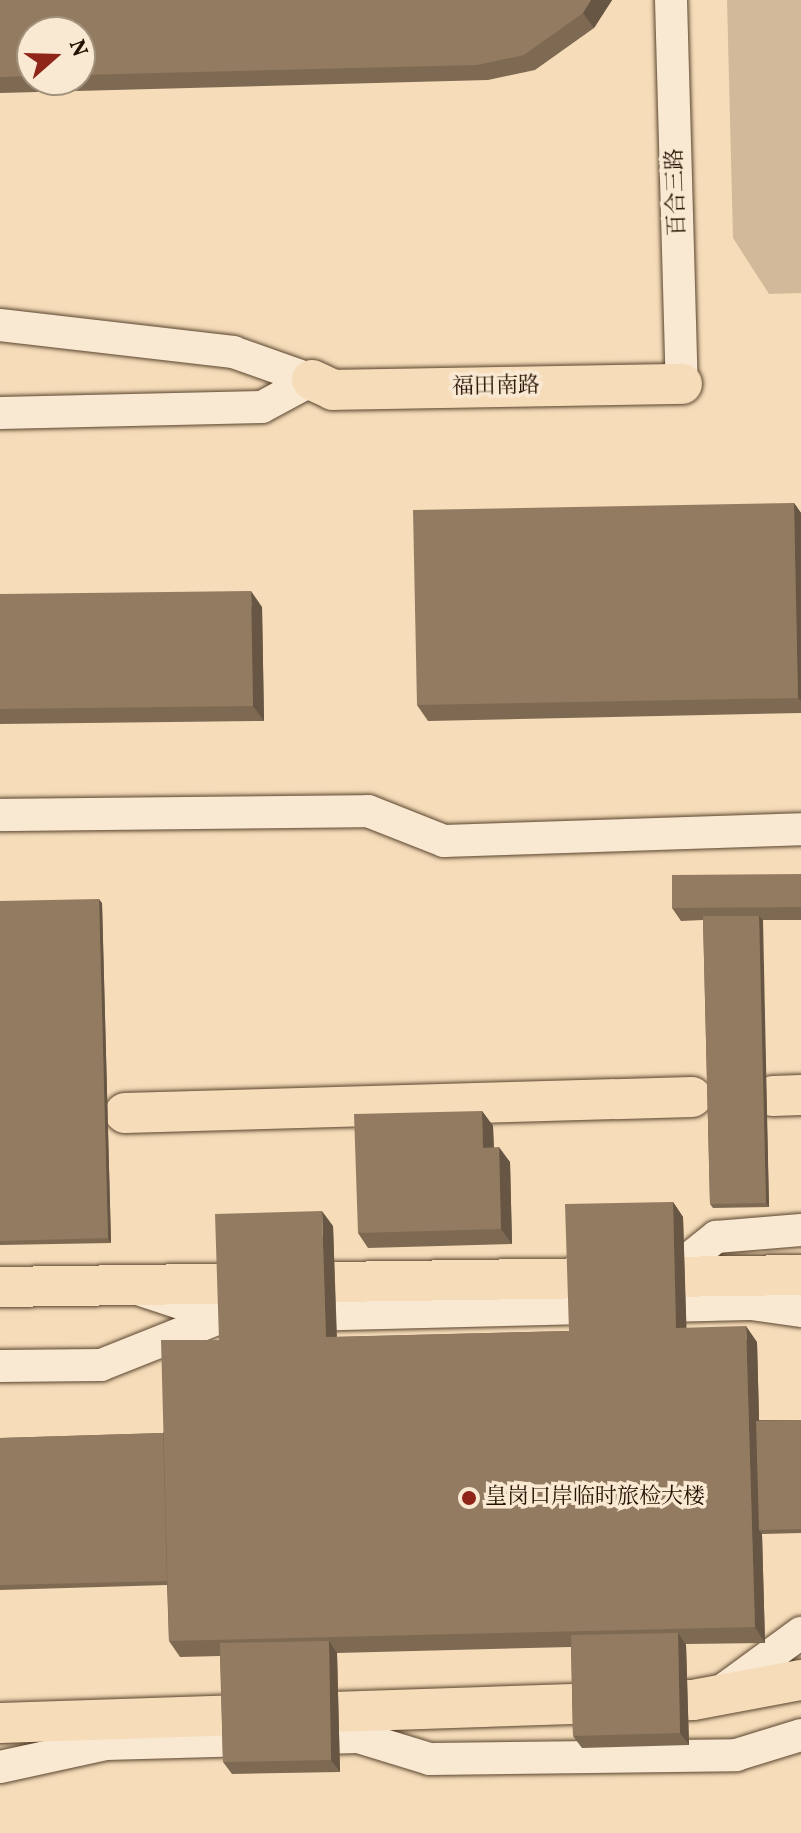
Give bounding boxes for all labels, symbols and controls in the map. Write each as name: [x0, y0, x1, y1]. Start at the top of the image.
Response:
north arrow: [16, 16, 96, 96]
text: N: [60, 35, 94, 61]
street label: 百合三路: [662, 148, 692, 236]
street label: 福田南路: [452, 373, 540, 401]
place label: 皇岗口岸临时旅检大楼: [485, 1485, 705, 1511]
marker: 皇岗口岸临时旅检大楼: [460, 1489, 478, 1507]

